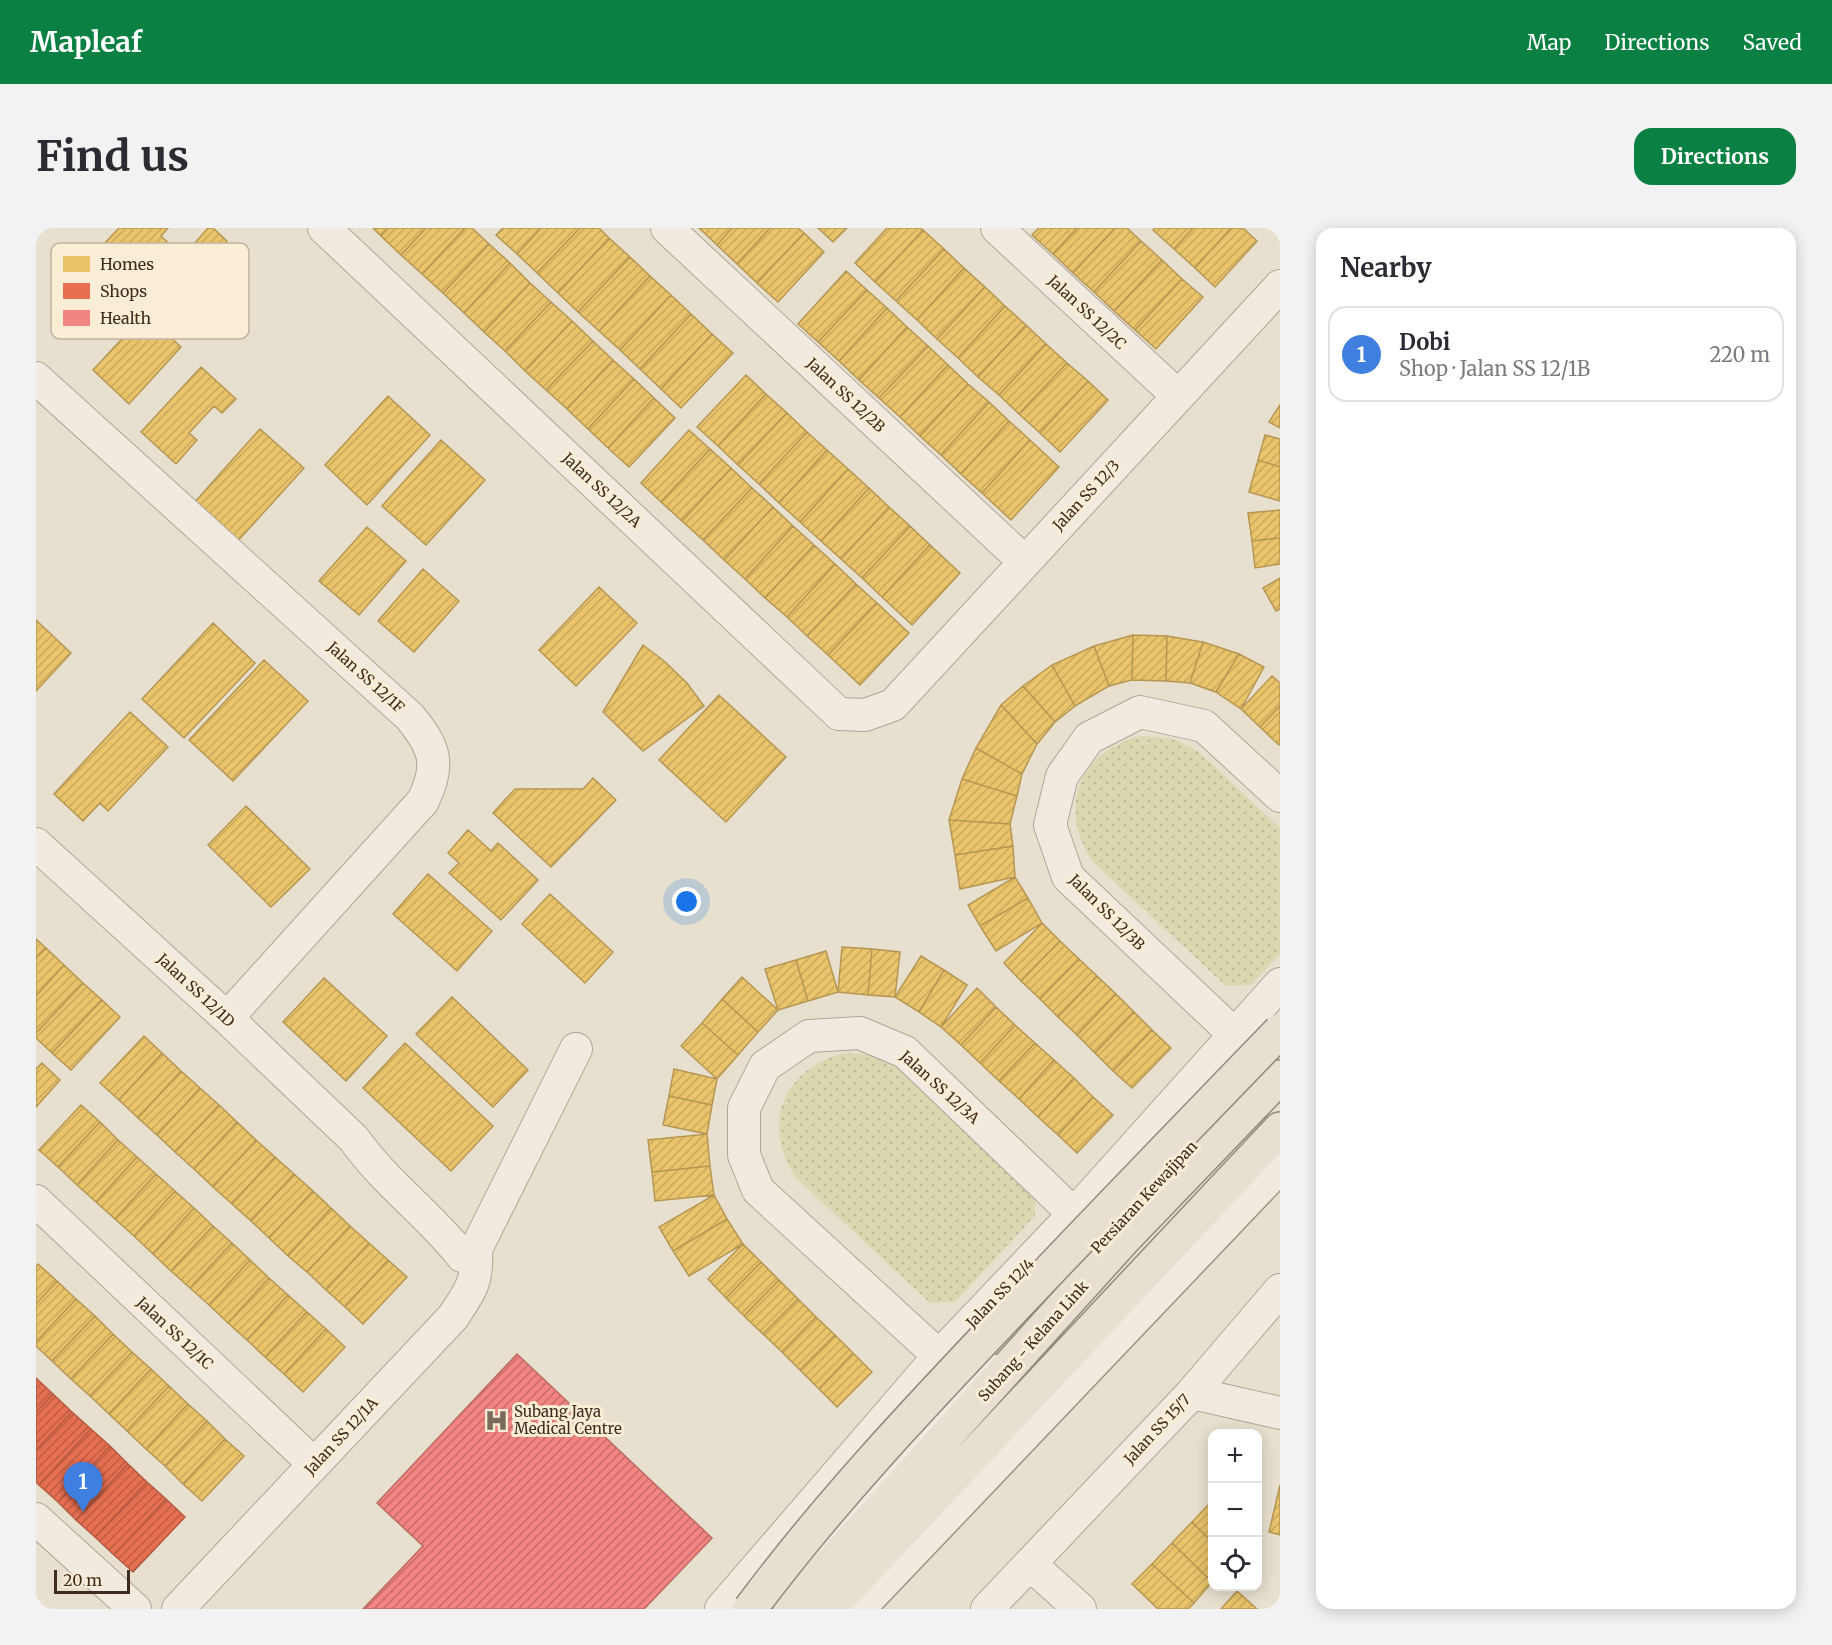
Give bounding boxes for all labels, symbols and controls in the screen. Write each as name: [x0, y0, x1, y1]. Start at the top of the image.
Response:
text: Mapleaf: [30, 24, 142, 60]
text: Map: [1527, 29, 1571, 56]
text: Directions: [1604, 29, 1709, 56]
text: Saved: [1742, 29, 1802, 56]
button: Directions: [1634, 128, 1796, 185]
text: Find us: [36, 130, 189, 182]
legend: [51, 243, 249, 339]
text: Nearby: [1340, 251, 1432, 284]
text: Homes: [100, 254, 154, 274]
street label: Jalan SS 12/2C: [1043, 270, 1130, 353]
text: Shops: [100, 281, 147, 301]
text: Health: [100, 308, 151, 328]
text: Dobi: [1399, 328, 1450, 356]
text: 1: [1357, 342, 1366, 367]
text: 220 m: [1710, 342, 1770, 367]
street label: Jalan SS 12/2B: [802, 353, 889, 436]
text: Shop · Jalan SS 12/1B: [1399, 356, 1590, 381]
street label: Jalan SS 12/2A: [558, 448, 646, 532]
street label: Jalan SS 12/3: [1048, 456, 1124, 535]
street label: Jalan SS 12/1F: [323, 637, 408, 717]
street label: Jalan SS 12/3B: [1064, 869, 1149, 954]
your location: [672, 887, 701, 916]
street label: Jalan SS 12/1D: [153, 949, 239, 1031]
street label: Jalan SS 12/3A: [896, 1046, 984, 1128]
street label: Persiaran Kewajipan: [1087, 1137, 1201, 1257]
street label: Jalan SS 12/4: [961, 1254, 1038, 1333]
street label: Subang - Kelana Link: [974, 1276, 1092, 1405]
street label: Jalan SS 12/1C: [132, 1292, 217, 1373]
street label: Jalan SS 15/7: [1119, 1390, 1195, 1469]
street label: Jalan SS 12/1A: [300, 1393, 382, 1479]
place label: Subang Jaya Medical Centre: [514, 1402, 622, 1438]
hospital icon: Subang Jaya Medical Centre: [483, 1407, 509, 1433]
map controls: [1208, 1429, 1262, 1591]
button: +: [1208, 1429, 1262, 1483]
pin: 1: [64, 1462, 102, 1512]
button: −: [1208, 1483, 1262, 1537]
button: locate: [1208, 1537, 1262, 1591]
scale bar: [54, 1567, 130, 1594]
text: 20 m: [63, 1570, 102, 1590]

